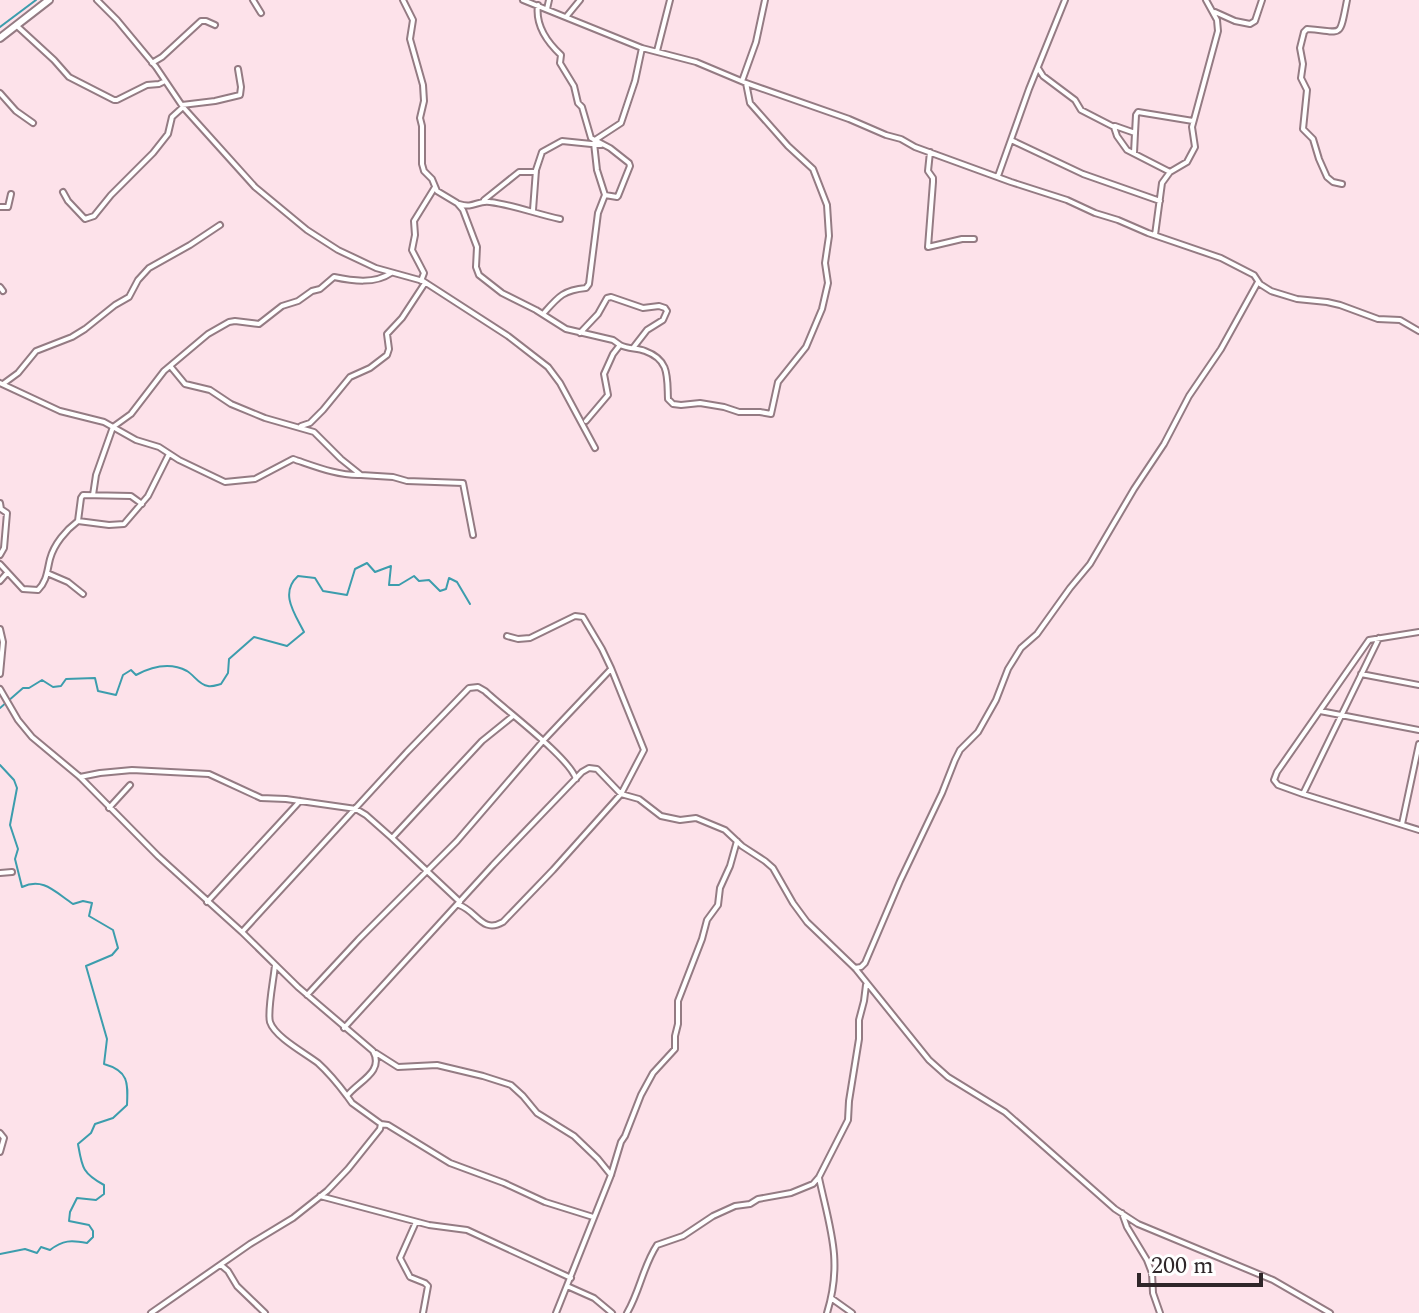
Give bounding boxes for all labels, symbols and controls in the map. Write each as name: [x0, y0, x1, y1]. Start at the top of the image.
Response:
scale bar: [1139, 1237, 1261, 1287]
text: 200 m: [1151, 1248, 1214, 1284]

